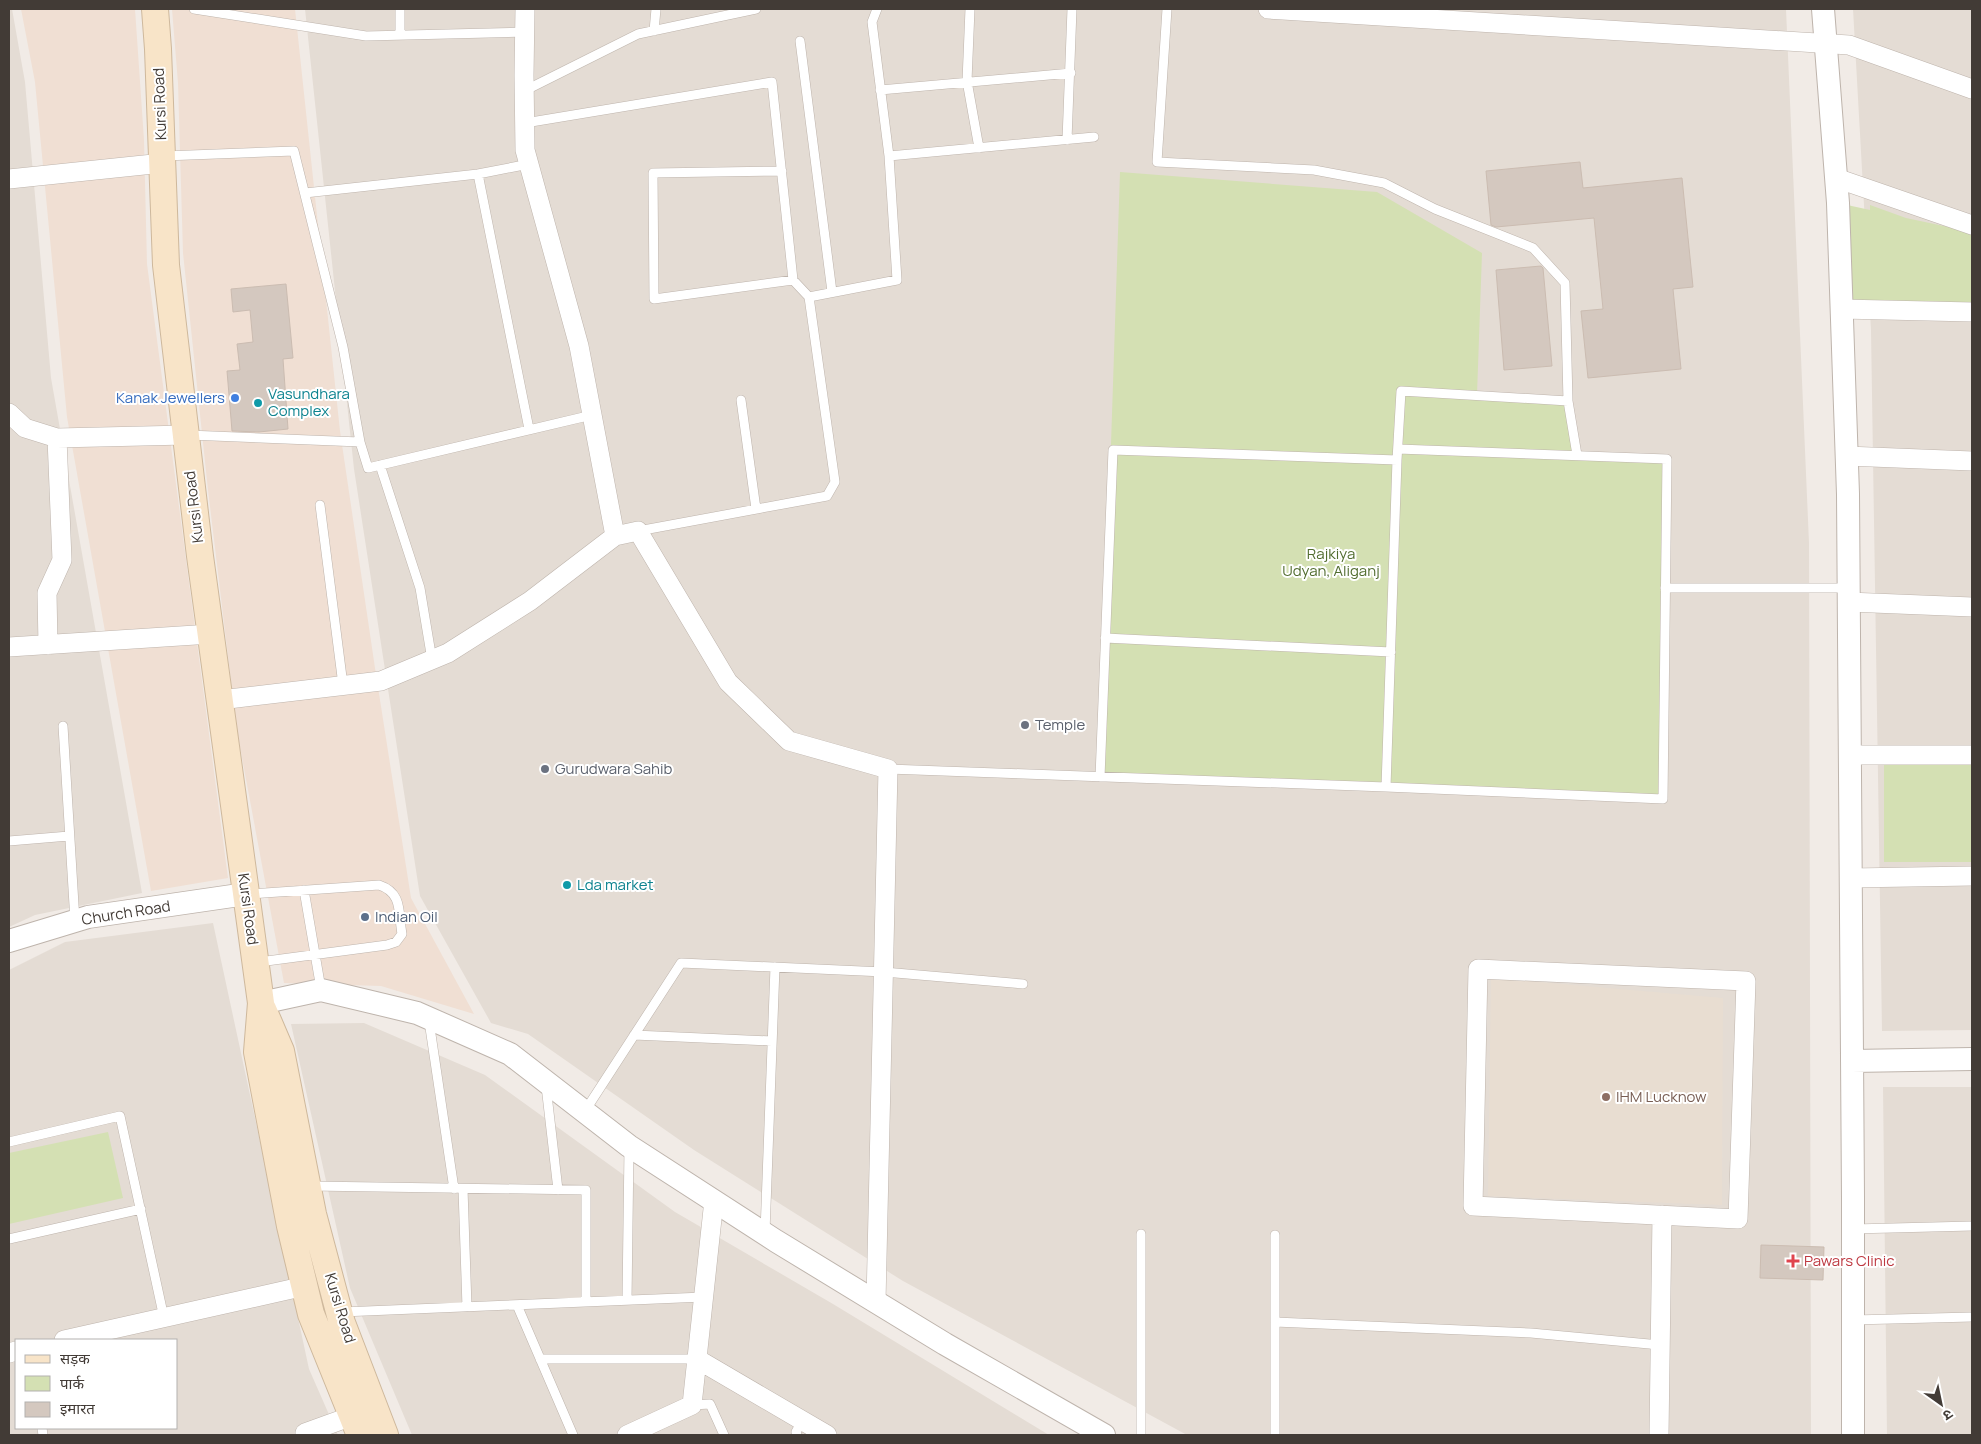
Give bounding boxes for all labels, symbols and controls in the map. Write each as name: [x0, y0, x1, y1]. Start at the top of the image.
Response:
street label: Kursi Road: [148, 68, 171, 141]
place label: Vasundhara Complex: [268, 383, 350, 421]
place label: Kanak Jewellers: [116, 387, 225, 408]
marker: Kanak Jewellers: [229, 392, 241, 404]
marker: Vasundhara Complex: [252, 397, 264, 409]
street label: Kursi Road: [179, 470, 208, 544]
park label: Rajkiya Udyan, Aliganj: [1282, 543, 1380, 581]
place label: Temple: [1035, 714, 1085, 735]
marker: Temple: [1019, 719, 1031, 731]
place label: Gurudwara Sahib: [555, 758, 673, 779]
marker: Gurudwara Sahib: [539, 763, 551, 775]
street label: Kursi Road: [233, 872, 264, 946]
place label: Lda market: [577, 874, 653, 895]
marker: Lda market: [561, 879, 573, 891]
street label: Church Road: [80, 895, 172, 930]
place label: Indian Oil: [375, 906, 438, 927]
marker: Indian Oil: [359, 911, 371, 923]
place label: IHM Lucknow: [1616, 1086, 1707, 1107]
marker: IHM Lucknow: [1600, 1091, 1612, 1103]
place label: Pawars Clinic: [1804, 1250, 1895, 1271]
marker: Pawars Clinic: [1786, 1254, 1800, 1268]
street label: Kursi Road: [320, 1270, 361, 1346]
legend: [15, 1339, 178, 1429]
text: सड़क: [60, 1348, 90, 1369]
text: पार्क: [60, 1373, 84, 1394]
north arrow: [1916, 1379, 1966, 1429]
text: इमारत: [60, 1398, 95, 1419]
text: उ: [1939, 1405, 1957, 1426]

